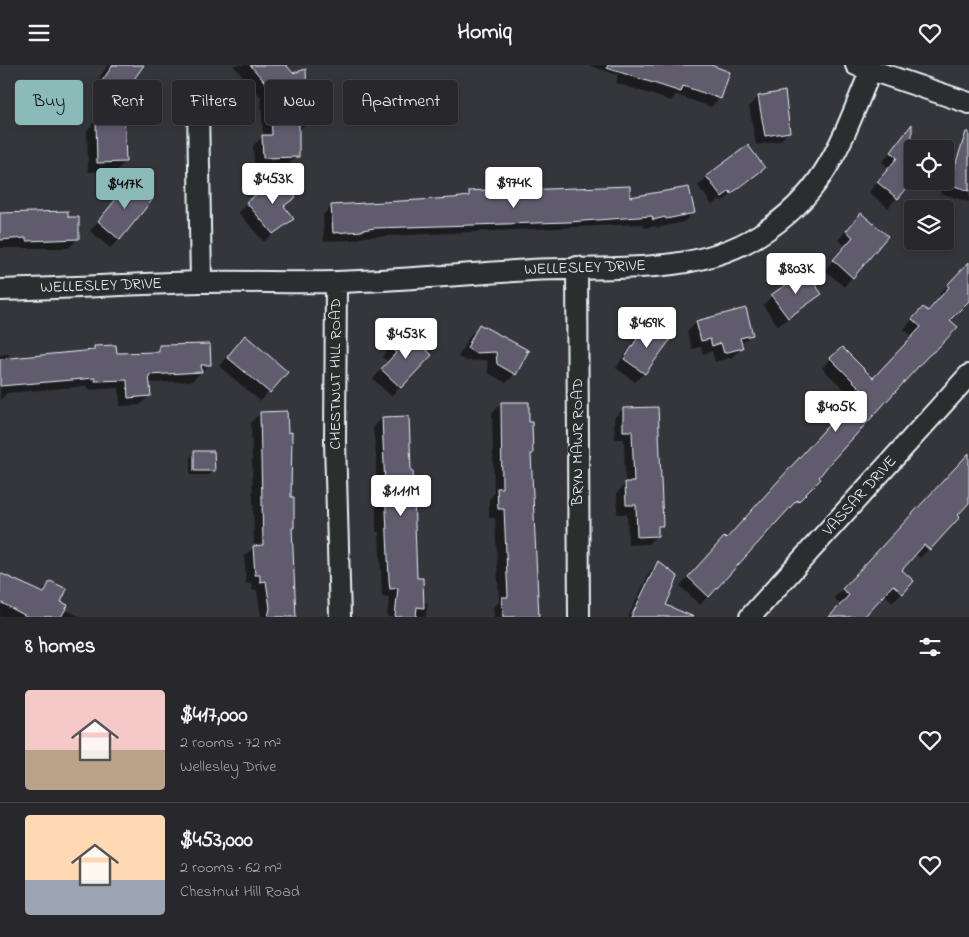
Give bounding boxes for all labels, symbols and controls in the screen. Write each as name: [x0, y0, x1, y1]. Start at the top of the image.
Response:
text: Homiq: [457, 17, 512, 49]
icon: menu: [25, 19, 53, 47]
icon: heart: [916, 19, 944, 47]
chip: Buy: [15, 80, 83, 125]
chip: Rent: [93, 80, 162, 125]
chip: Filters: [172, 80, 255, 125]
chip: New: [265, 80, 333, 125]
chip: Apartment: [343, 80, 458, 125]
map controls: [904, 140, 954, 250]
button: locate: [904, 140, 954, 190]
pin: $453K: [238, 163, 308, 205]
pin: $417K: [90, 167, 160, 210]
text: $453K: [253, 167, 293, 191]
pin: $974K: [479, 167, 549, 209]
text: $974K: [496, 171, 532, 195]
text: $417K: [107, 172, 143, 196]
button: layers: [904, 200, 954, 250]
pin: $803K: [761, 253, 831, 295]
street label: WELLESLEY DRIVE: [524, 254, 646, 282]
text: $803K: [778, 257, 814, 281]
street label: WELLESLEY DRIVE: [40, 272, 162, 300]
street label: CHESTNUT HILL ROAD: [324, 298, 348, 450]
pin: $469K: [612, 307, 682, 349]
text: $469K: [629, 311, 665, 335]
pin: $453K: [371, 317, 441, 360]
text: $453K: [386, 322, 426, 346]
street label: BRYN MAWR ROAD: [566, 378, 590, 507]
pin: $405K: [801, 391, 871, 433]
text: $405K: [816, 395, 856, 419]
street label: VASSAR DRIVE: [817, 450, 903, 542]
pin: $1.11M: [360, 475, 442, 517]
text: $1.11M: [382, 479, 420, 503]
text: 8 homes: [25, 632, 95, 662]
icon: filters: [916, 633, 944, 661]
text: $417,000: [180, 701, 248, 731]
icon: home: [65, 710, 125, 770]
icon: heart: [916, 726, 944, 754]
text: 2 rooms · 72 m²: [180, 731, 281, 755]
text: Wellesley Drive: [180, 755, 276, 779]
text: $453,000: [180, 826, 253, 856]
icon: home: [65, 835, 125, 895]
icon: heart: [916, 851, 944, 879]
text: 2 rooms · 62 m²: [180, 856, 282, 880]
text: Chestnut Hill Road: [180, 880, 300, 904]

